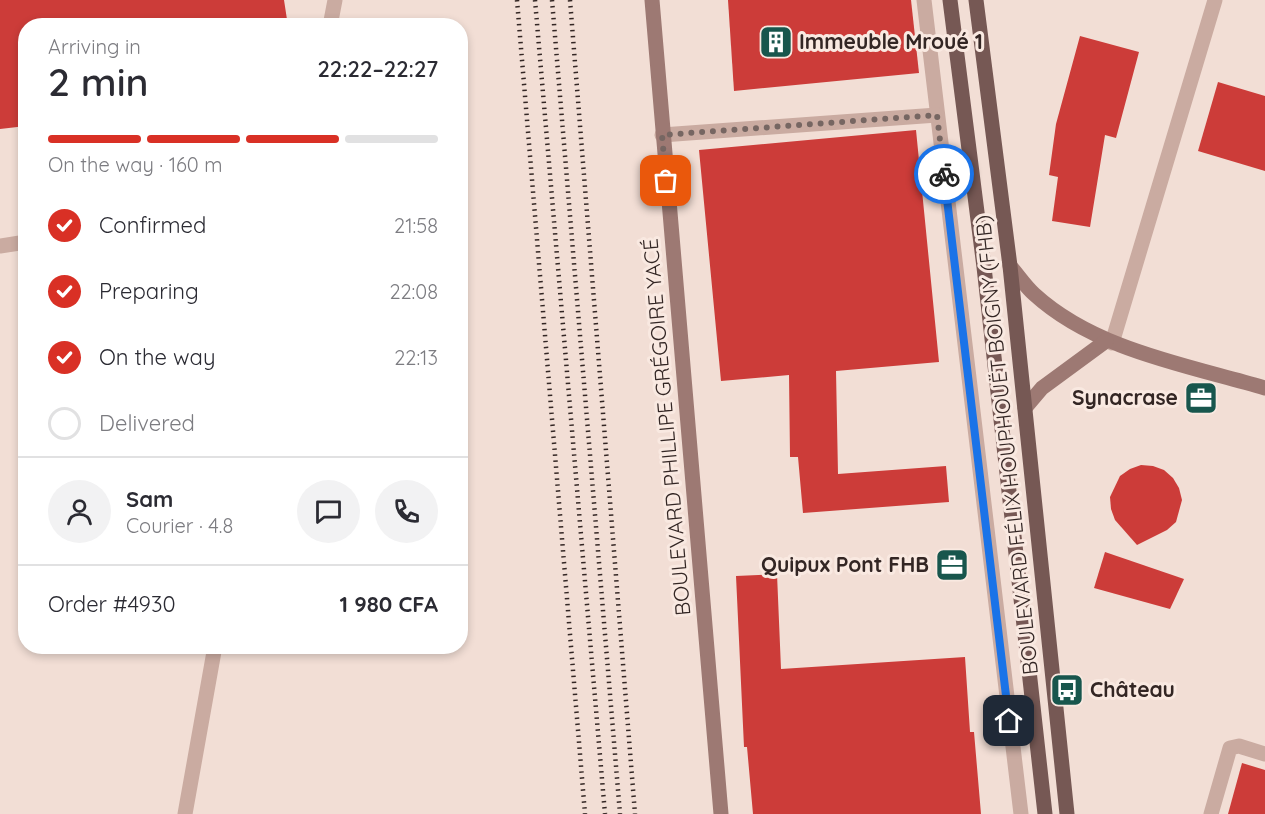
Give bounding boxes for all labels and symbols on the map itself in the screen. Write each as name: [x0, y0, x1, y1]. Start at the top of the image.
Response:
building icon: Immeuble Mroué 1: [758, 24, 794, 60]
place label: Immeuble Mroué 1: [799, 28, 983, 54]
courier: [914, 144, 974, 204]
pin: [640, 155, 691, 206]
street label: BOULEVARD FÉLIX HOUPHOUËT BOIGNY (FHB): [969, 214, 1043, 676]
street label: BOULEVARD PHILLIPE GRÉGOIRE YACÉ: [637, 237, 695, 617]
office icon: Synacrase: [1183, 380, 1219, 416]
place label: Synacrase: [1072, 384, 1178, 410]
office icon: Quipux Pont FHB: [934, 547, 970, 583]
place label: Quipux Pont FHB: [761, 551, 929, 577]
bus stop icon: Château: [1049, 672, 1085, 708]
place label: Château: [1090, 676, 1175, 702]
pin: [983, 695, 1034, 746]

